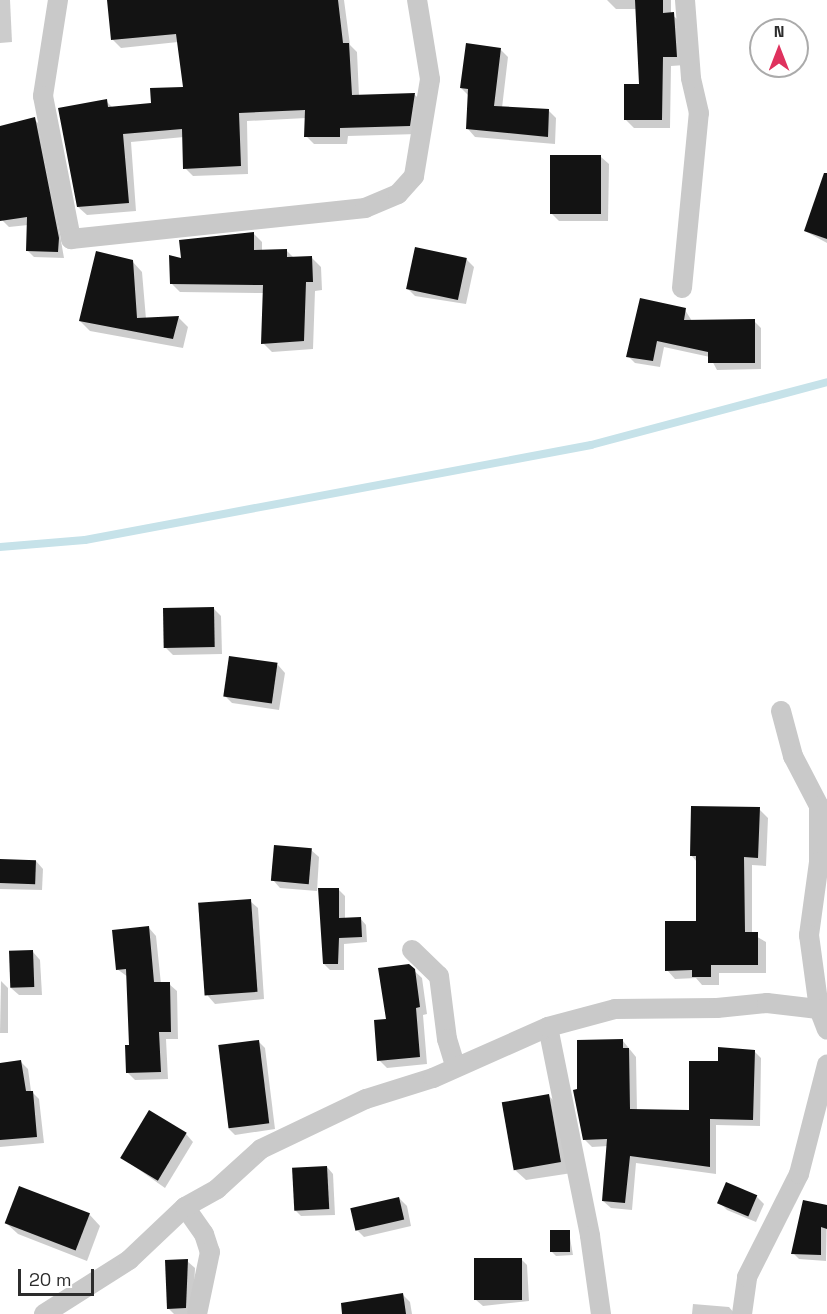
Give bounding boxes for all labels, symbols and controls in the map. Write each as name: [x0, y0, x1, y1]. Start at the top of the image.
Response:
north arrow: [749, 18, 809, 78]
text: N: [774, 21, 784, 42]
scale bar: [21, 1257, 98, 1295]
text: 20 m: [29, 1268, 72, 1291]

